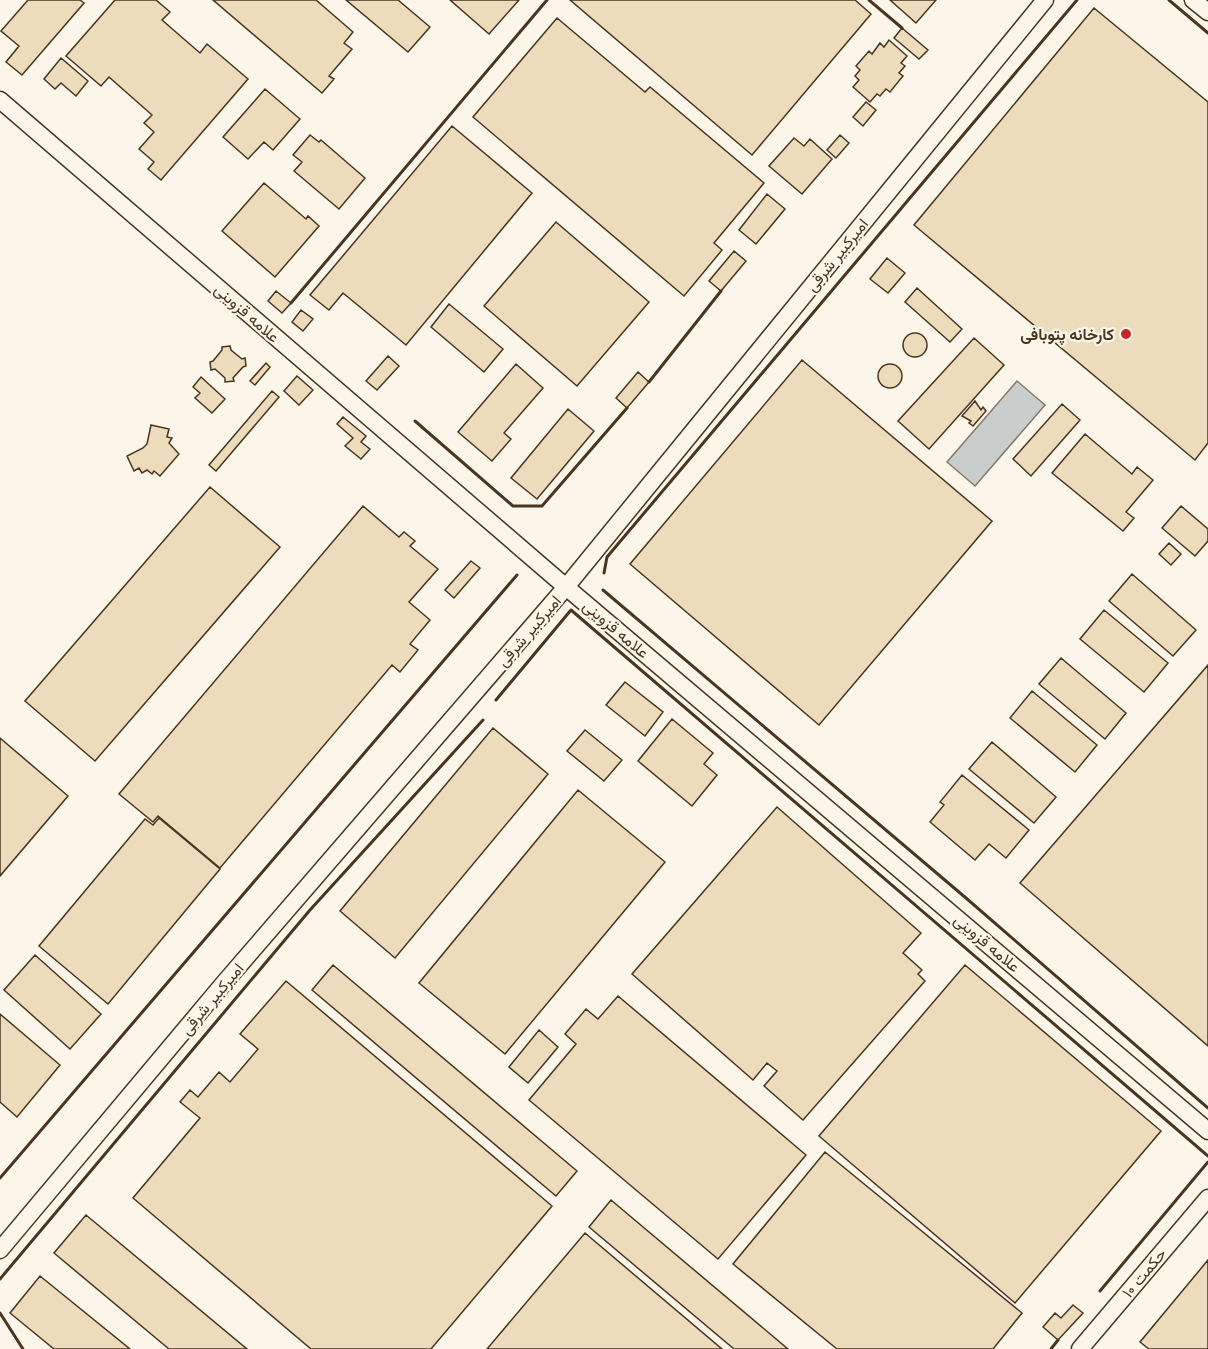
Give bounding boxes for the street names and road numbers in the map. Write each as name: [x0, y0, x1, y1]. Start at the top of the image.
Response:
street label: امیرکبیر شرقی: [801, 214, 873, 296]
street label: علامه قزوینی: [210, 279, 284, 347]
street label: امیرکبیر شرقی: [492, 591, 566, 671]
street label: علامه قزوینی: [579, 595, 653, 663]
street label: علامه قزوینی: [950, 909, 1024, 977]
street label: امیرکبیر شرقی: [176, 958, 248, 1040]
street label: حکمت ۱۰: [1117, 1244, 1171, 1302]

